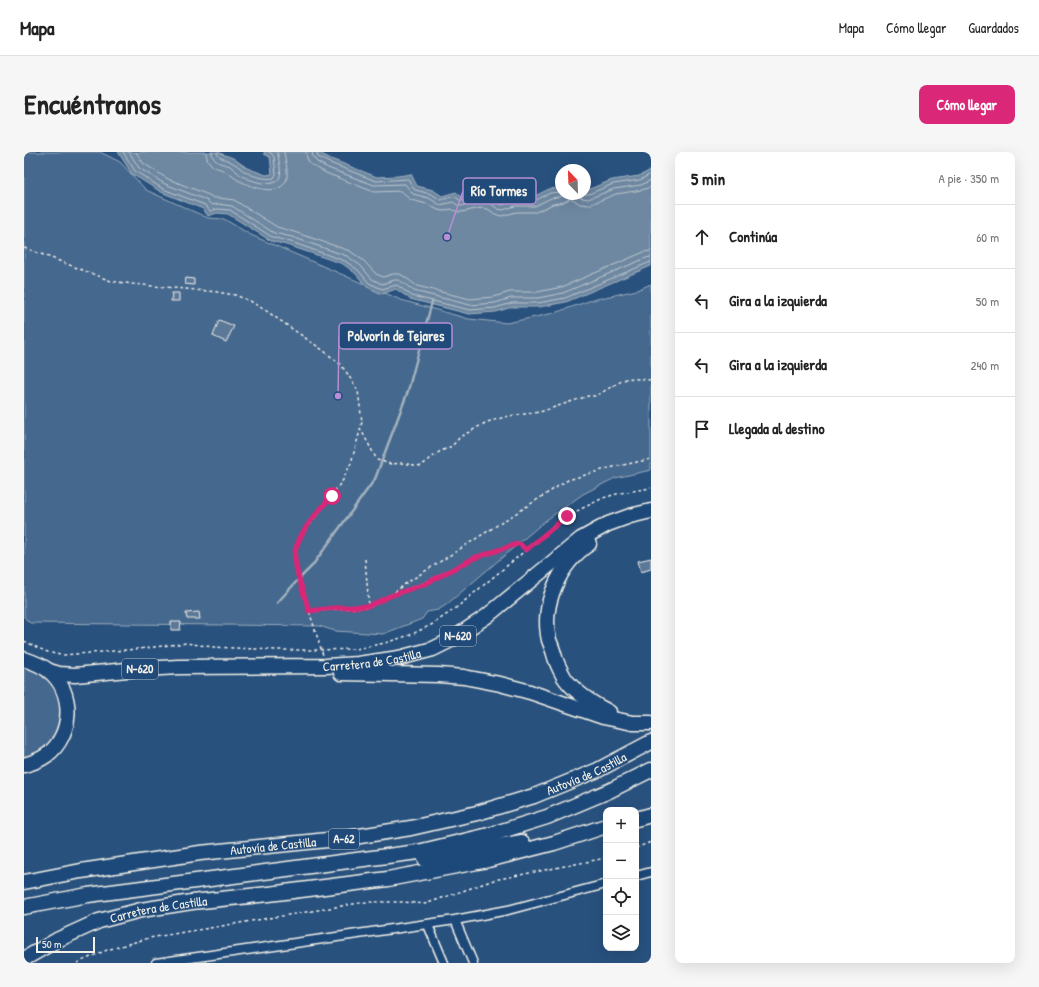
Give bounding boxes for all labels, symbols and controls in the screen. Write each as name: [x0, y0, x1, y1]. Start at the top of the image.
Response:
text: Mapa: [20, 15, 54, 41]
text: Mapa: [839, 18, 864, 37]
text: Cómo llegar: [886, 18, 946, 37]
text: Guardados: [968, 18, 1019, 37]
text: Encuéntranos: [24, 85, 161, 123]
button: Cómo llegar: [919, 85, 1015, 124]
north arrow: [555, 164, 591, 200]
text: 5 min: [691, 167, 725, 190]
text: A pie · 350 m: [938, 169, 999, 187]
callout: Río Tormes: [463, 178, 536, 204]
text: Río Tormes: [471, 181, 528, 200]
icon: ahead: [691, 226, 713, 248]
text: Continúa: [729, 226, 777, 247]
text: 60 m: [976, 228, 999, 246]
icon: left: [691, 290, 713, 312]
text: Gira a la izquierda: [729, 290, 827, 311]
text: 50 m: [976, 292, 999, 310]
callout: Polvorín de Tejares: [339, 323, 452, 349]
text: Polvorín de Tejares: [348, 326, 445, 346]
icon: left: [691, 354, 713, 376]
text: Gira a la izquierda: [729, 354, 827, 375]
text: 240 m: [970, 356, 999, 374]
icon: arrive: [691, 418, 713, 440]
text: Llegada al destino: [729, 418, 825, 439]
route start: [323, 487, 341, 505]
route end: [558, 507, 576, 525]
road number: N-620: [440, 626, 476, 646]
street label: Carretera de Castilla: [322, 644, 423, 675]
road number: N-620: [122, 659, 158, 679]
street label: Autovía de Castilla: [543, 748, 630, 799]
map controls: [603, 807, 639, 951]
button: +: [603, 807, 639, 843]
road number: A-62: [329, 829, 359, 849]
street label: Autovía de Castilla: [229, 832, 317, 859]
button: −: [603, 843, 639, 879]
button: locate: [603, 879, 639, 915]
street label: Carretera de Castilla: [108, 891, 208, 927]
button: layers: [603, 915, 639, 951]
scale bar: [36, 935, 95, 954]
text: 50 m: [42, 937, 62, 951]

